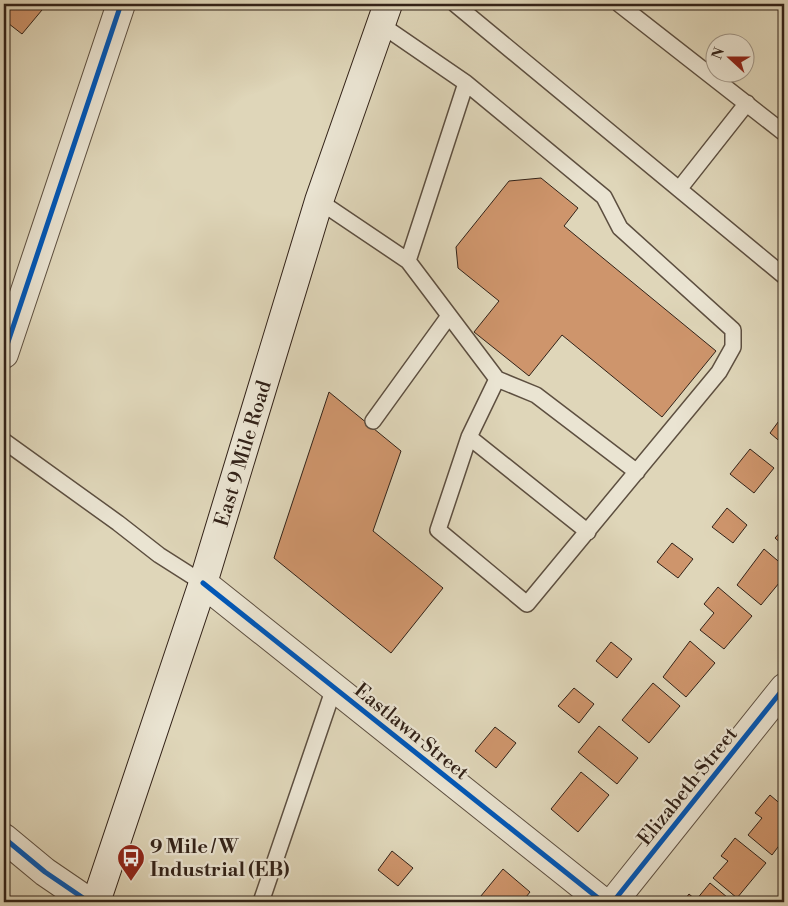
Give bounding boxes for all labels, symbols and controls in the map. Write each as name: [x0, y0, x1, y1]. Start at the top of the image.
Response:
north arrow: [706, 32, 756, 82]
text: N: [708, 45, 729, 62]
street label: East 9 Mile Road: [210, 377, 278, 530]
street label: Eastlawn Street: [349, 678, 473, 786]
street label: Elizabeth Street: [633, 723, 744, 851]
place label: 9 Mile / W Industrial (EB): [150, 835, 290, 883]
bus stop icon: 9 Mile / W Industrial (EB): [116, 843, 146, 882]

